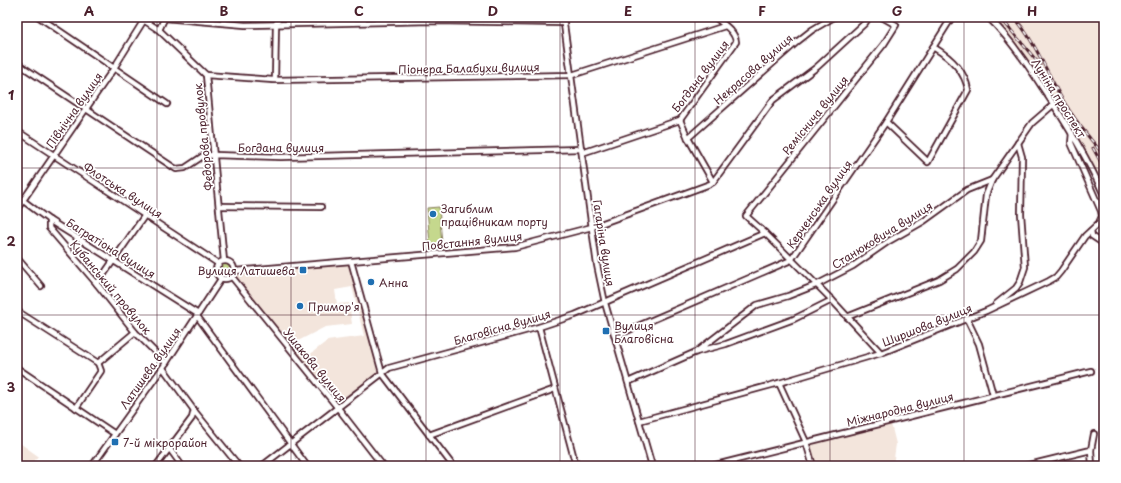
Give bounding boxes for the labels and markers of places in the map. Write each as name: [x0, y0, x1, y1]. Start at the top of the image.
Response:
place label: Загиблим працівникам порту: [441, 200, 548, 230]
marker: Загиблим працівникам порту: [428, 209, 438, 219]
place label: Вулиця Латишева: [197, 262, 295, 279]
marker: Вулиця Латишева: [298, 265, 308, 275]
place label: Анна: [379, 274, 408, 291]
marker: Анна: [366, 277, 376, 287]
place label: Примор'я: [308, 298, 360, 315]
marker: Примор'я: [295, 301, 305, 311]
place label: Вулиця Благовісна: [614, 317, 674, 347]
marker: Вулиця Благовісна: [601, 326, 611, 336]
place label: 7-й мікрорайон: [123, 434, 208, 451]
marker: 7-й мікрорайон: [110, 437, 120, 447]

